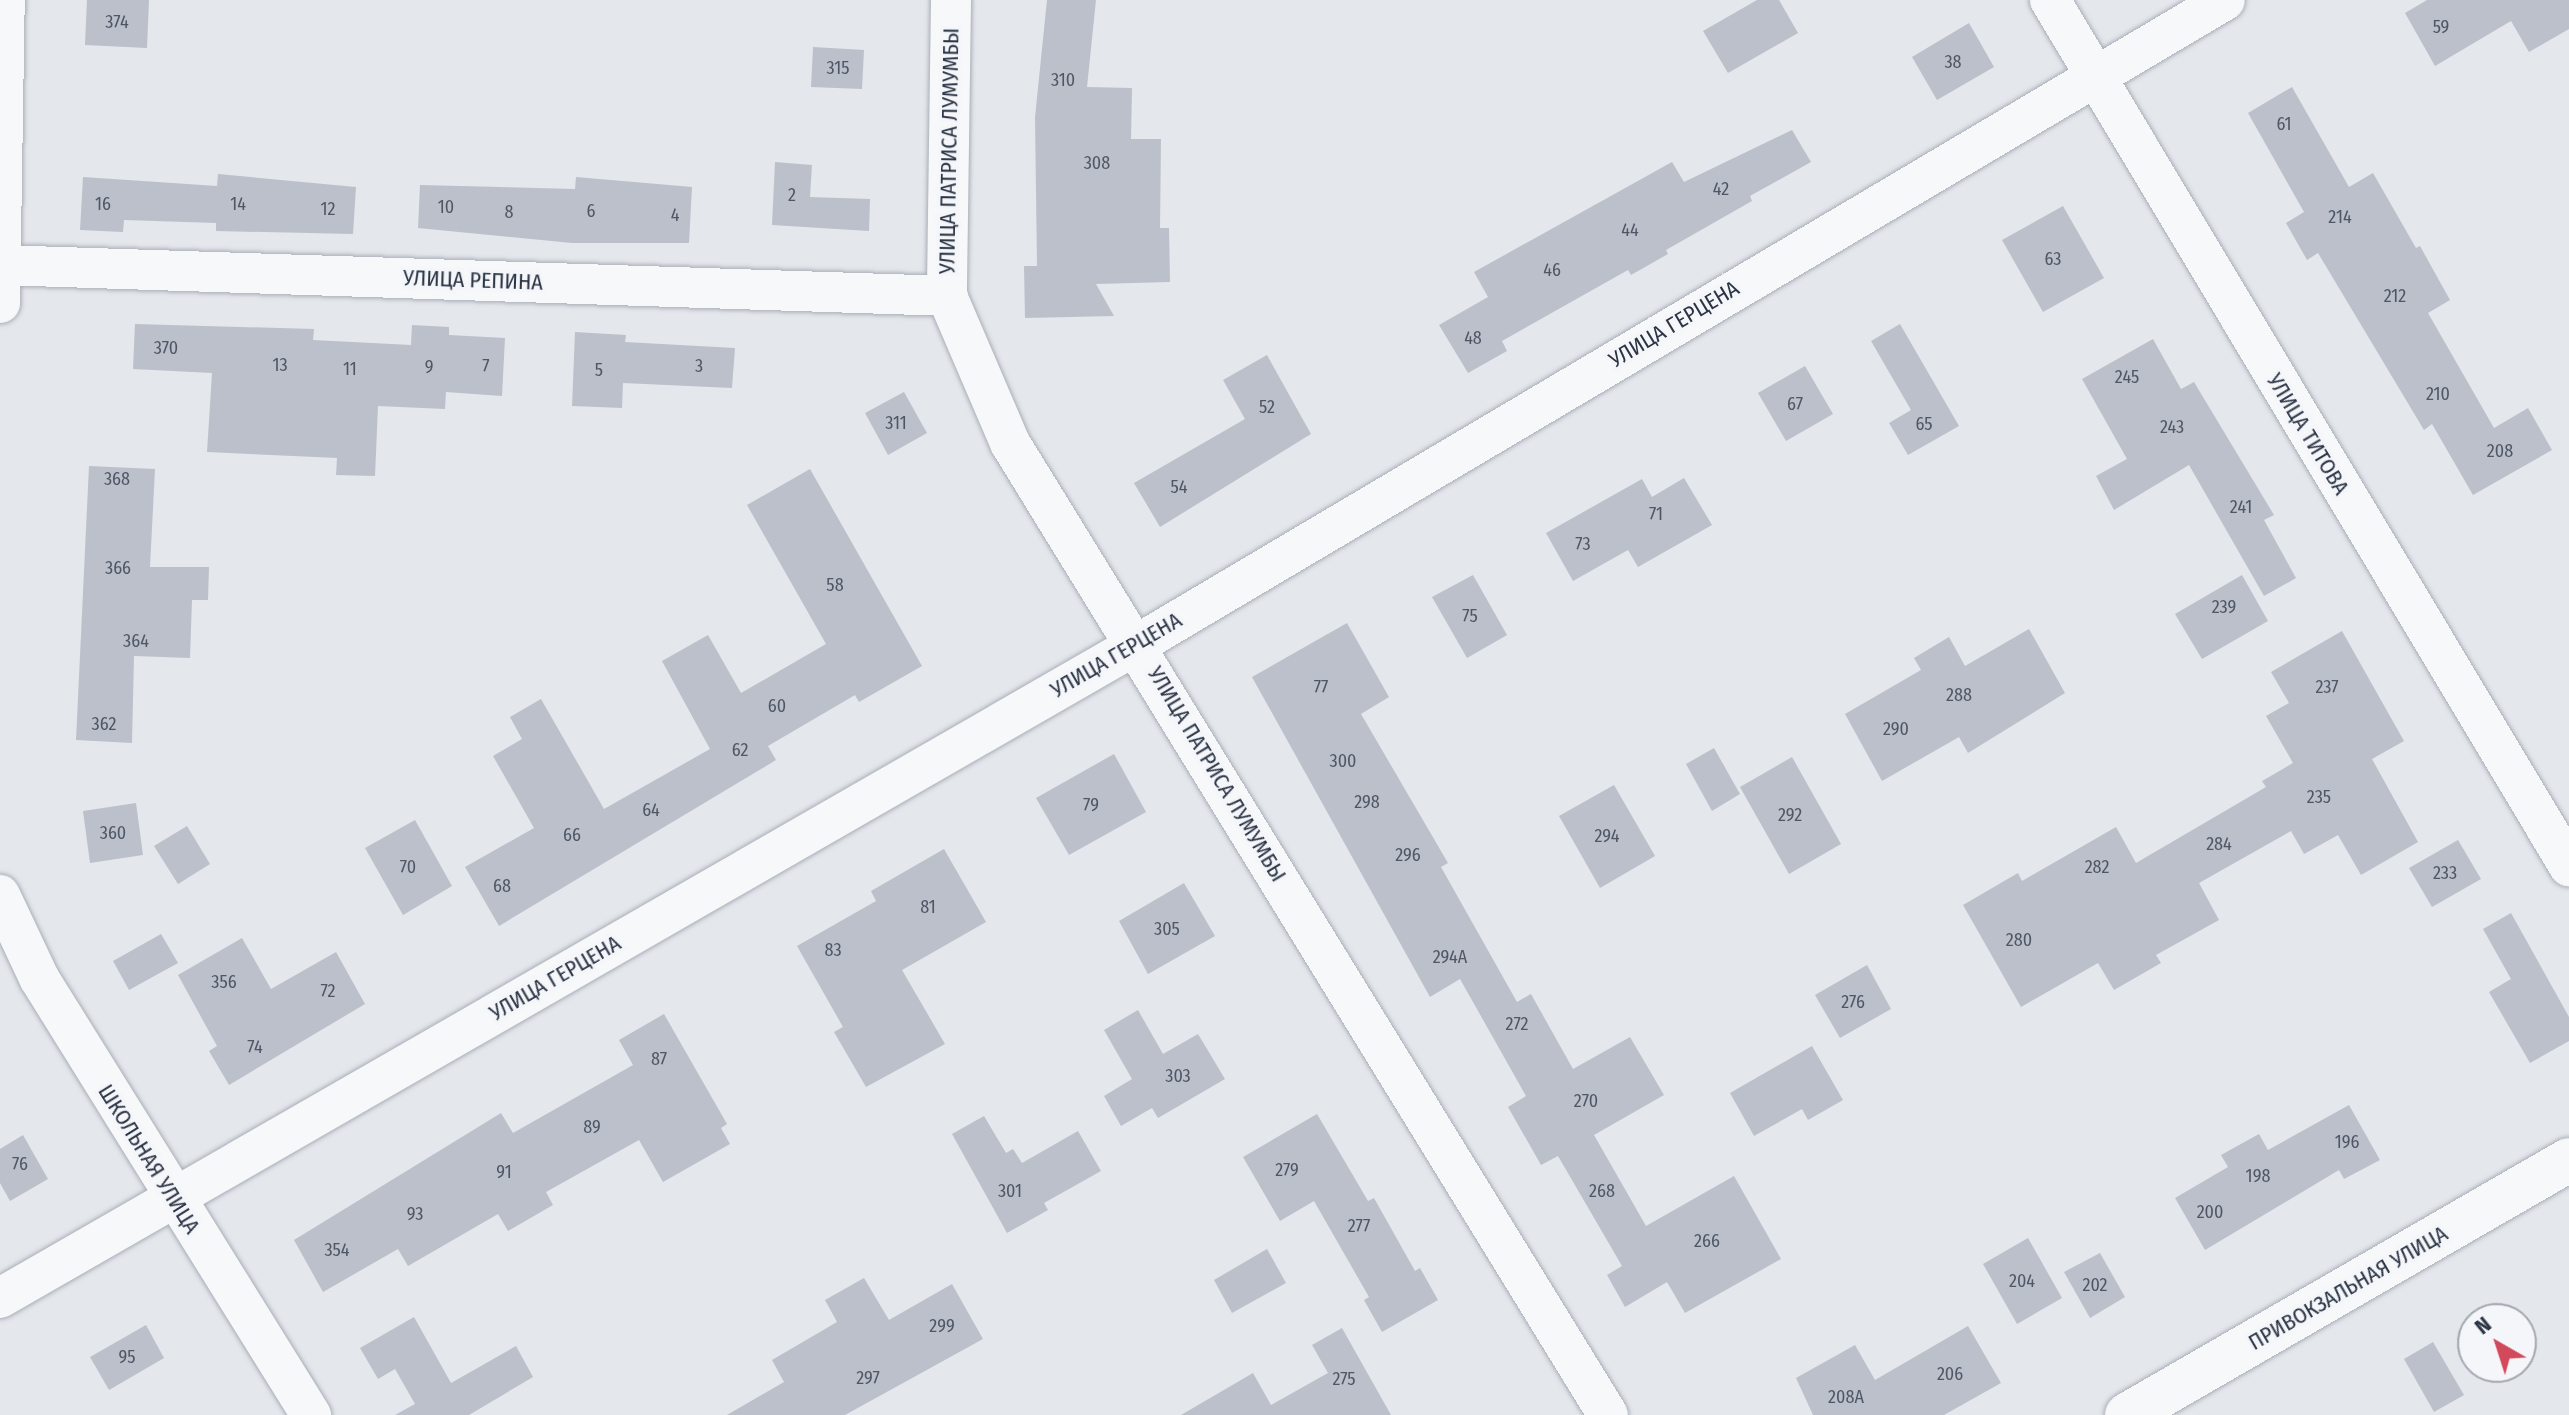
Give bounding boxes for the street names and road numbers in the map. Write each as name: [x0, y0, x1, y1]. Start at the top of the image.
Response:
street label: УЛИЦА ПАТРИСА ЛУМУМБЫ: [934, 28, 964, 274]
street label: УЛИЦА РЕПИНА: [403, 264, 543, 296]
street label: УЛИЦА ГЕРЦЕНА: [1604, 275, 1744, 373]
street label: УЛИЦА ТИТОВА: [2261, 369, 2355, 499]
street label: УЛИЦА ГЕРЦЕНА: [1046, 607, 1186, 703]
street label: УЛИЦА ПАТРИСА ЛУМУМБЫ: [1142, 662, 1292, 886]
street label: УЛИЦА ГЕРЦЕНА: [485, 930, 625, 1026]
street label: ШКОЛЬНАЯ УЛИЦА: [93, 1080, 205, 1238]
street label: ПРИВОКЗАЛЬНАЯ УЛИЦА: [2244, 1220, 2452, 1356]

